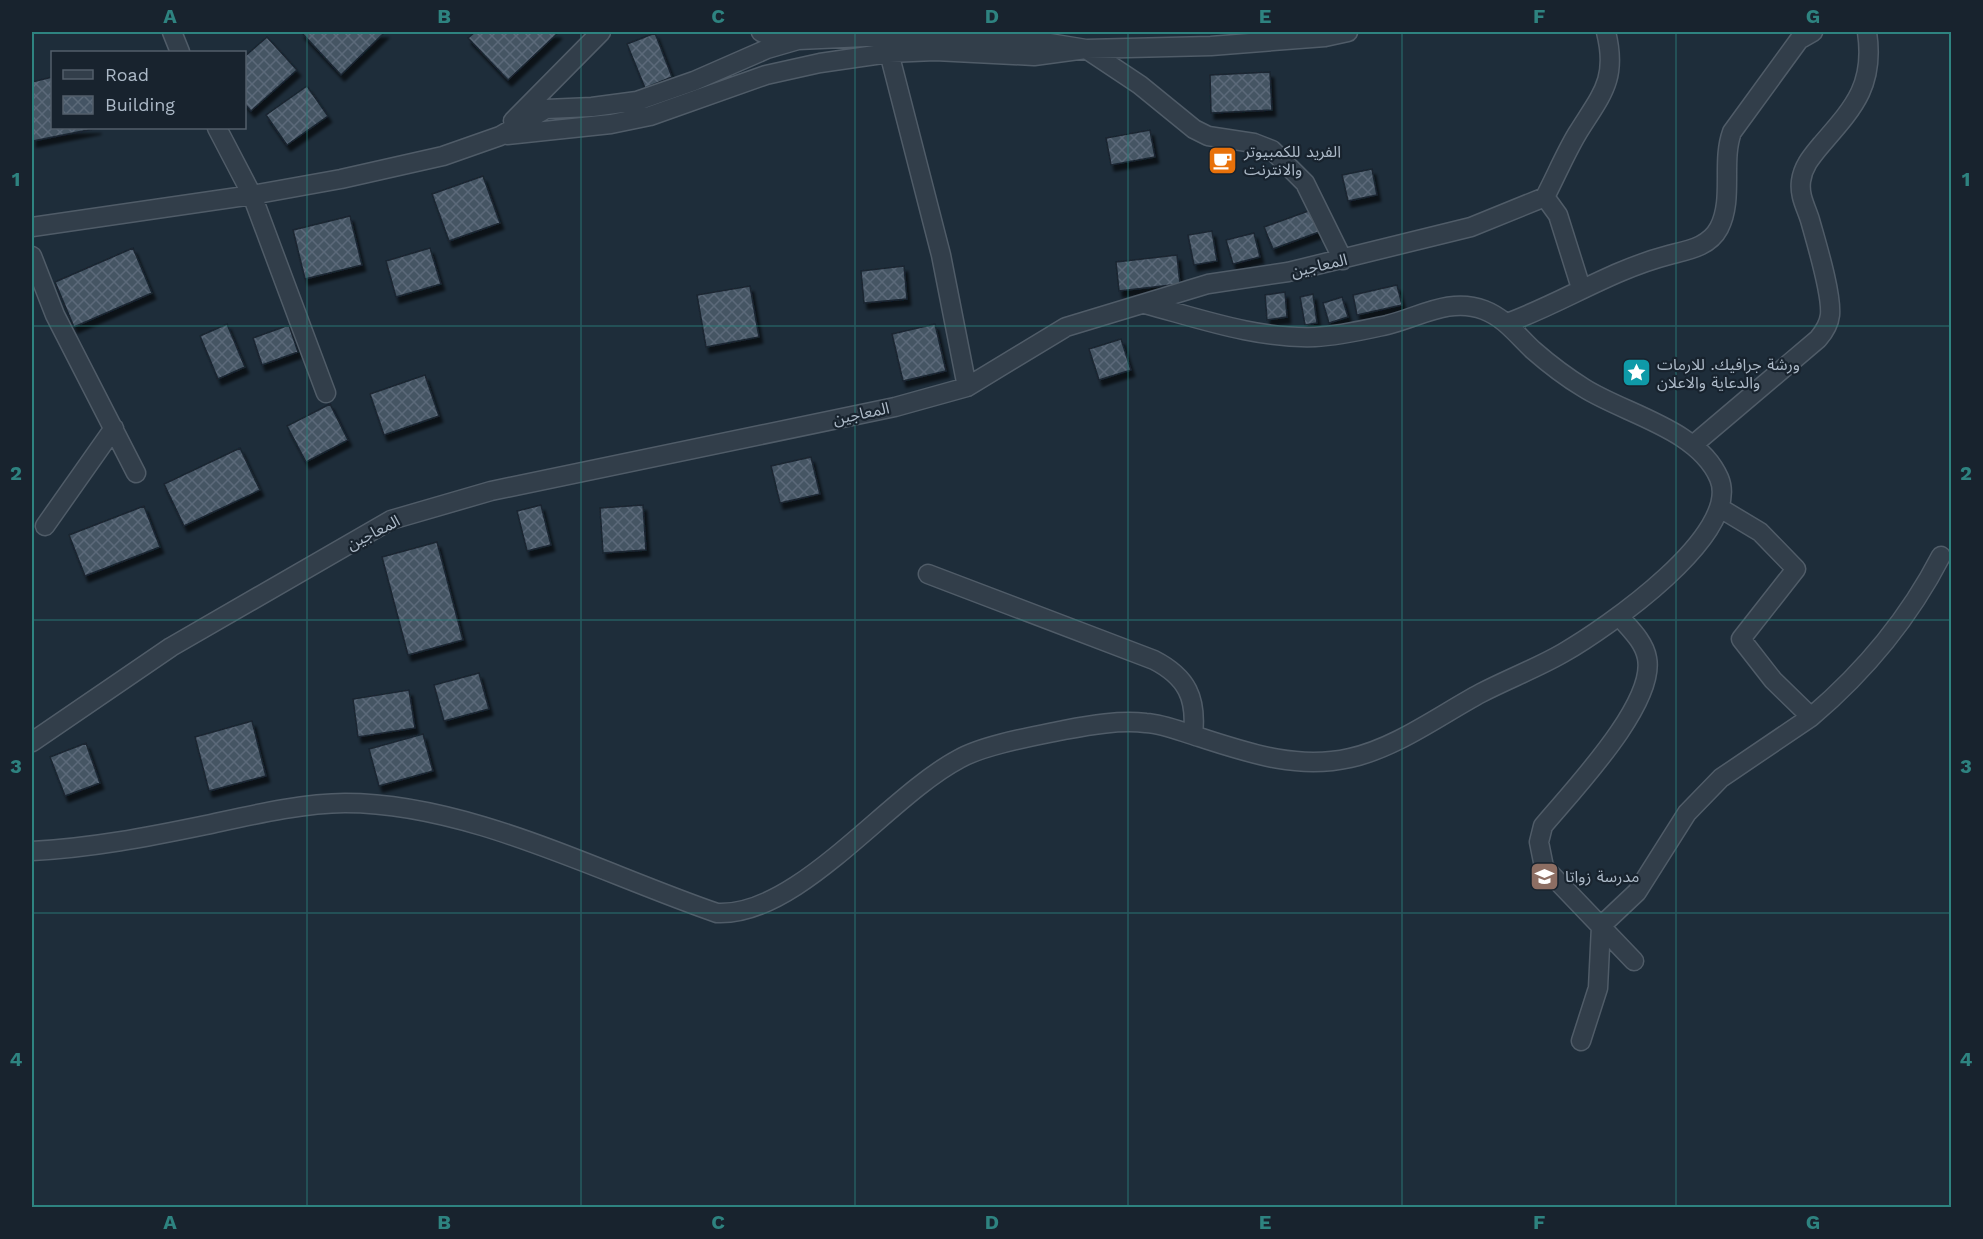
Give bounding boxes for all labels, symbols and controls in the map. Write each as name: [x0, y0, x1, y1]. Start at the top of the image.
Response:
text: A: [163, 4, 177, 28]
text: B: [437, 4, 451, 28]
text: C: [711, 4, 725, 28]
text: D: [985, 4, 999, 28]
text: E: [1259, 4, 1271, 28]
text: F: [1533, 4, 1545, 28]
text: G: [1806, 4, 1820, 28]
legend: [51, 51, 246, 129]
text: Road: [105, 64, 149, 85]
text: Building: [105, 94, 175, 115]
place label: الفريد للكمبيوتر والانترنت: [1243, 142, 1341, 179]
cafe icon: الفريد للكمبيوتر والانترنت: [1207, 144, 1239, 176]
text: 1: [12, 167, 20, 191]
text: 1: [1962, 167, 1970, 191]
street label: المعاجين: [1289, 250, 1349, 281]
place label: ورشة جرافيك. للارمات والدعاية والاعلان: [1657, 355, 1800, 392]
place icon: ورشة جرافيك. للارمات والدعاية والاعلان: [1620, 357, 1652, 389]
street label: المعاجين: [831, 398, 891, 429]
text: 2: [10, 461, 22, 485]
text: 2: [1960, 461, 1972, 485]
street label: المعاجين: [343, 511, 403, 554]
text: 3: [10, 754, 22, 778]
text: 3: [1960, 754, 1972, 778]
school or university icon: مدرسة زواتا: [1528, 860, 1560, 892]
place label: مدرسة زواتا: [1565, 867, 1639, 886]
text: 4: [10, 1047, 23, 1071]
text: 4: [1960, 1047, 1973, 1071]
text: A: [163, 1210, 177, 1234]
text: B: [437, 1210, 451, 1234]
text: C: [711, 1210, 725, 1234]
text: D: [985, 1210, 999, 1234]
text: E: [1259, 1210, 1271, 1234]
text: F: [1533, 1210, 1545, 1234]
text: G: [1806, 1210, 1820, 1234]

